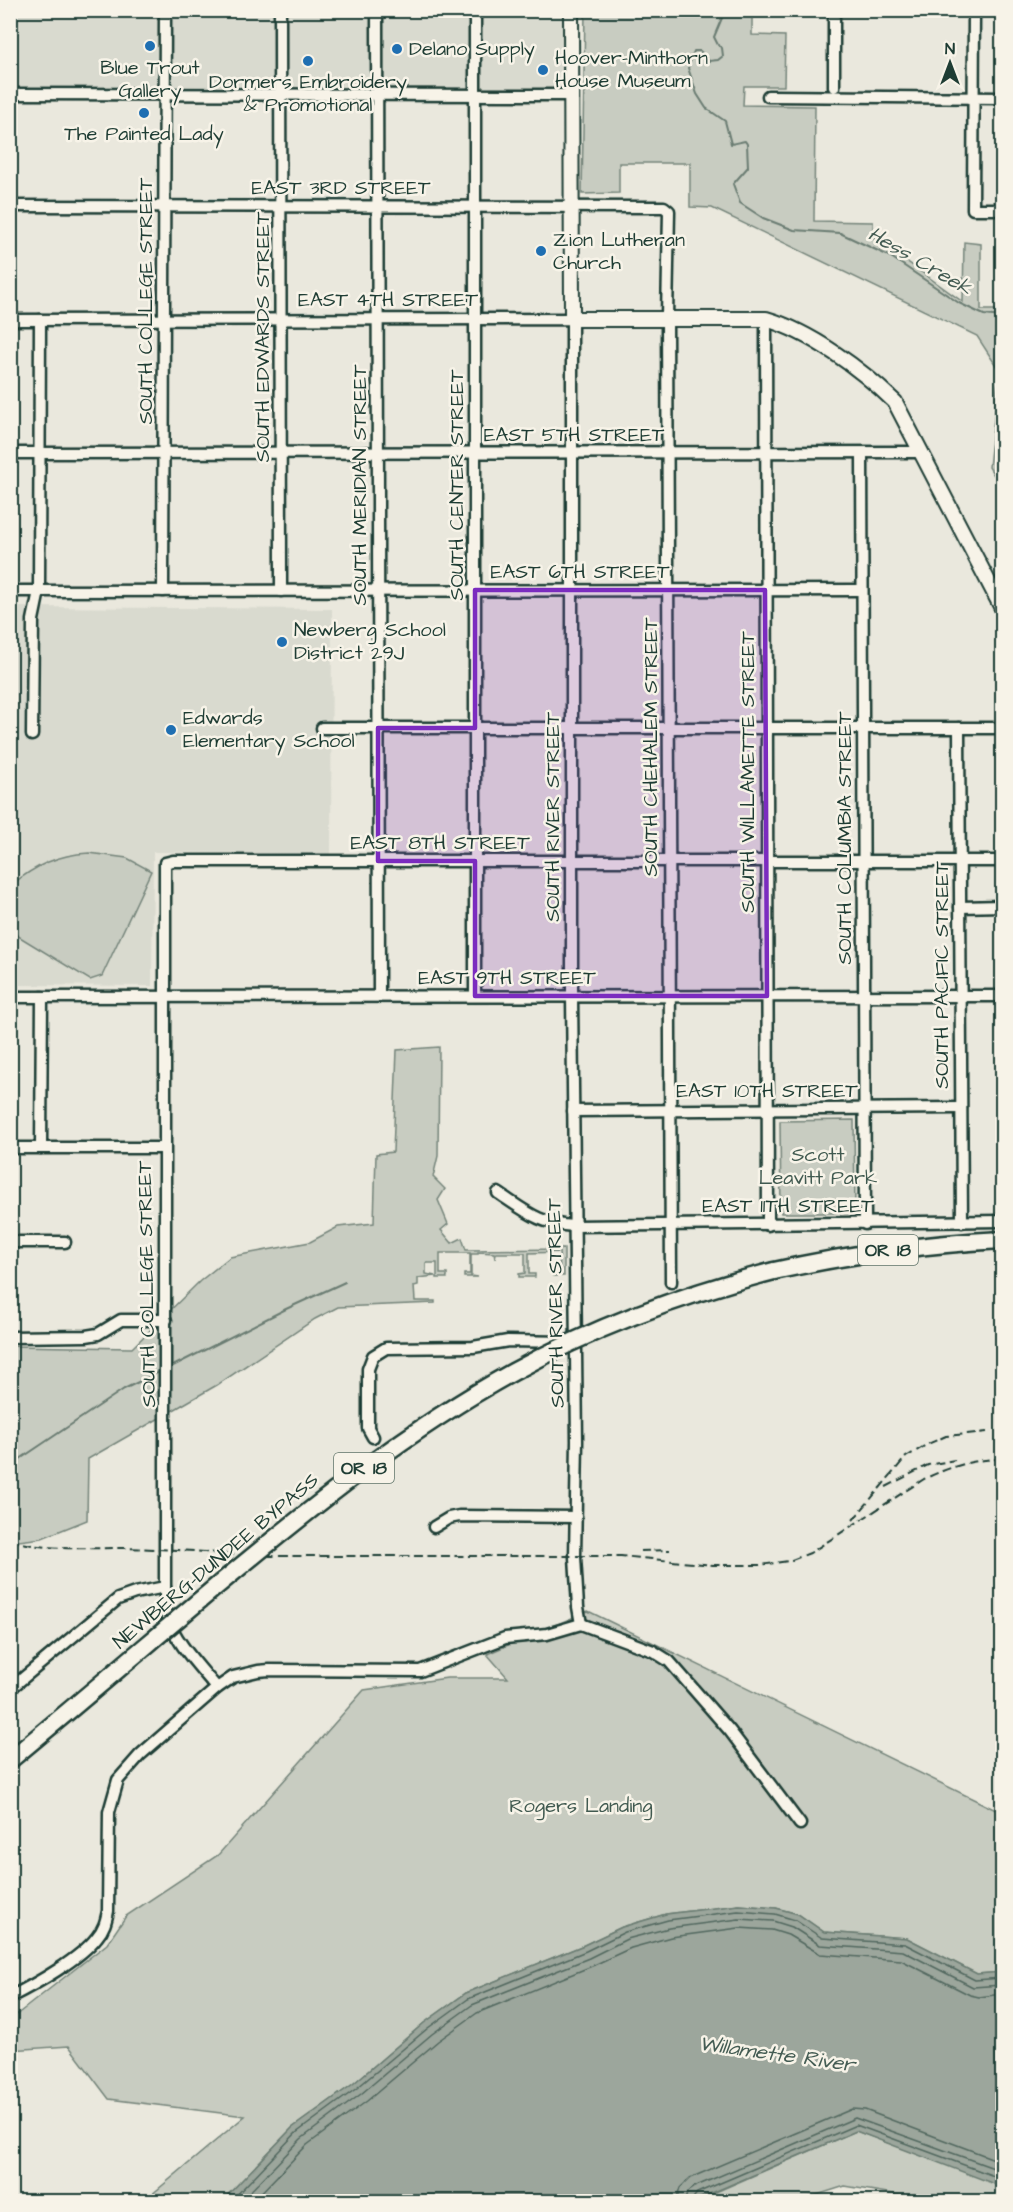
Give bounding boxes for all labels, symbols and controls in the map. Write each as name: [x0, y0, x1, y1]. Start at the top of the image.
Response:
north arrow: [920, 33, 980, 93]
place label: Delano Supply: [409, 35, 535, 64]
text: N: [945, 38, 955, 60]
marker: Blue Trout Gallery: [143, 39, 157, 53]
marker: Delano Supply: [390, 42, 404, 56]
place label: Hoover-Minthorn House Museum: [555, 44, 708, 95]
place label: Blue Trout Gallery: [100, 54, 200, 106]
marker: Dormers Embroidery & Promotional: [301, 54, 315, 68]
marker: Hoover-Minthorn House Museum: [536, 63, 550, 77]
place label: Dormers Embroidery & Promotional: [209, 68, 407, 119]
marker: The Painted Lady: [137, 106, 151, 120]
place label: The Painted Lady: [64, 120, 224, 149]
street label: EAST 3RD STREET: [251, 174, 431, 202]
street label: SOUTH COLLEGE STREET: [132, 177, 160, 424]
street label: SOUTH EDWARDS STREET: [249, 211, 277, 462]
water label: Hess Creek: [863, 220, 978, 303]
place label: Zion Lutheran Church: [553, 226, 685, 277]
marker: Zion Lutheran Church: [534, 244, 548, 258]
street label: EAST 4TH STREET: [298, 286, 478, 314]
street label: SOUTH MERIDIAN STREET: [346, 364, 374, 605]
street label: SOUTH CENTER STREET: [443, 369, 471, 600]
street label: EAST 5TH STREET: [484, 421, 665, 449]
street label: EAST 6TH STREET: [491, 558, 670, 586]
place label: Newberg School District 29J: [294, 616, 446, 667]
street label: SOUTH CHEHALEM STREET: [637, 617, 665, 877]
street label: SOUTH WILLAMETTE STREET: [734, 631, 762, 913]
marker: Newberg School District 29J: [275, 635, 289, 649]
place label: Edwards Elementary School: [183, 704, 355, 756]
street label: SOUTH COLUMBIA STREET: [831, 711, 859, 965]
street label: SOUTH RIVER STREET: [539, 712, 567, 922]
marker: Edwards Elementary School: [164, 723, 178, 737]
street label: EAST 8TH STREET: [350, 829, 530, 857]
street label: SOUTH PACIFIC STREET: [928, 861, 956, 1089]
street label: EAST 9TH STREET: [418, 964, 596, 992]
street label: EAST 10TH STREET: [676, 1077, 858, 1105]
park label: Scott Leavitt Park: [759, 1141, 877, 1192]
street label: SOUTH COLLEGE STREET: [131, 1160, 163, 1407]
street label: EAST 11TH STREET: [702, 1192, 874, 1220]
street label: SOUTH RIVER STREET: [540, 1197, 572, 1408]
road number: OR 18: [858, 1235, 918, 1265]
road number: OR 18: [334, 1453, 394, 1483]
street label: NEWBERG-DUNDEE BYPASS: [107, 1466, 325, 1656]
park label: Rogers Landing: [509, 1792, 653, 1821]
water label: Willamette River: [697, 2029, 859, 2080]

